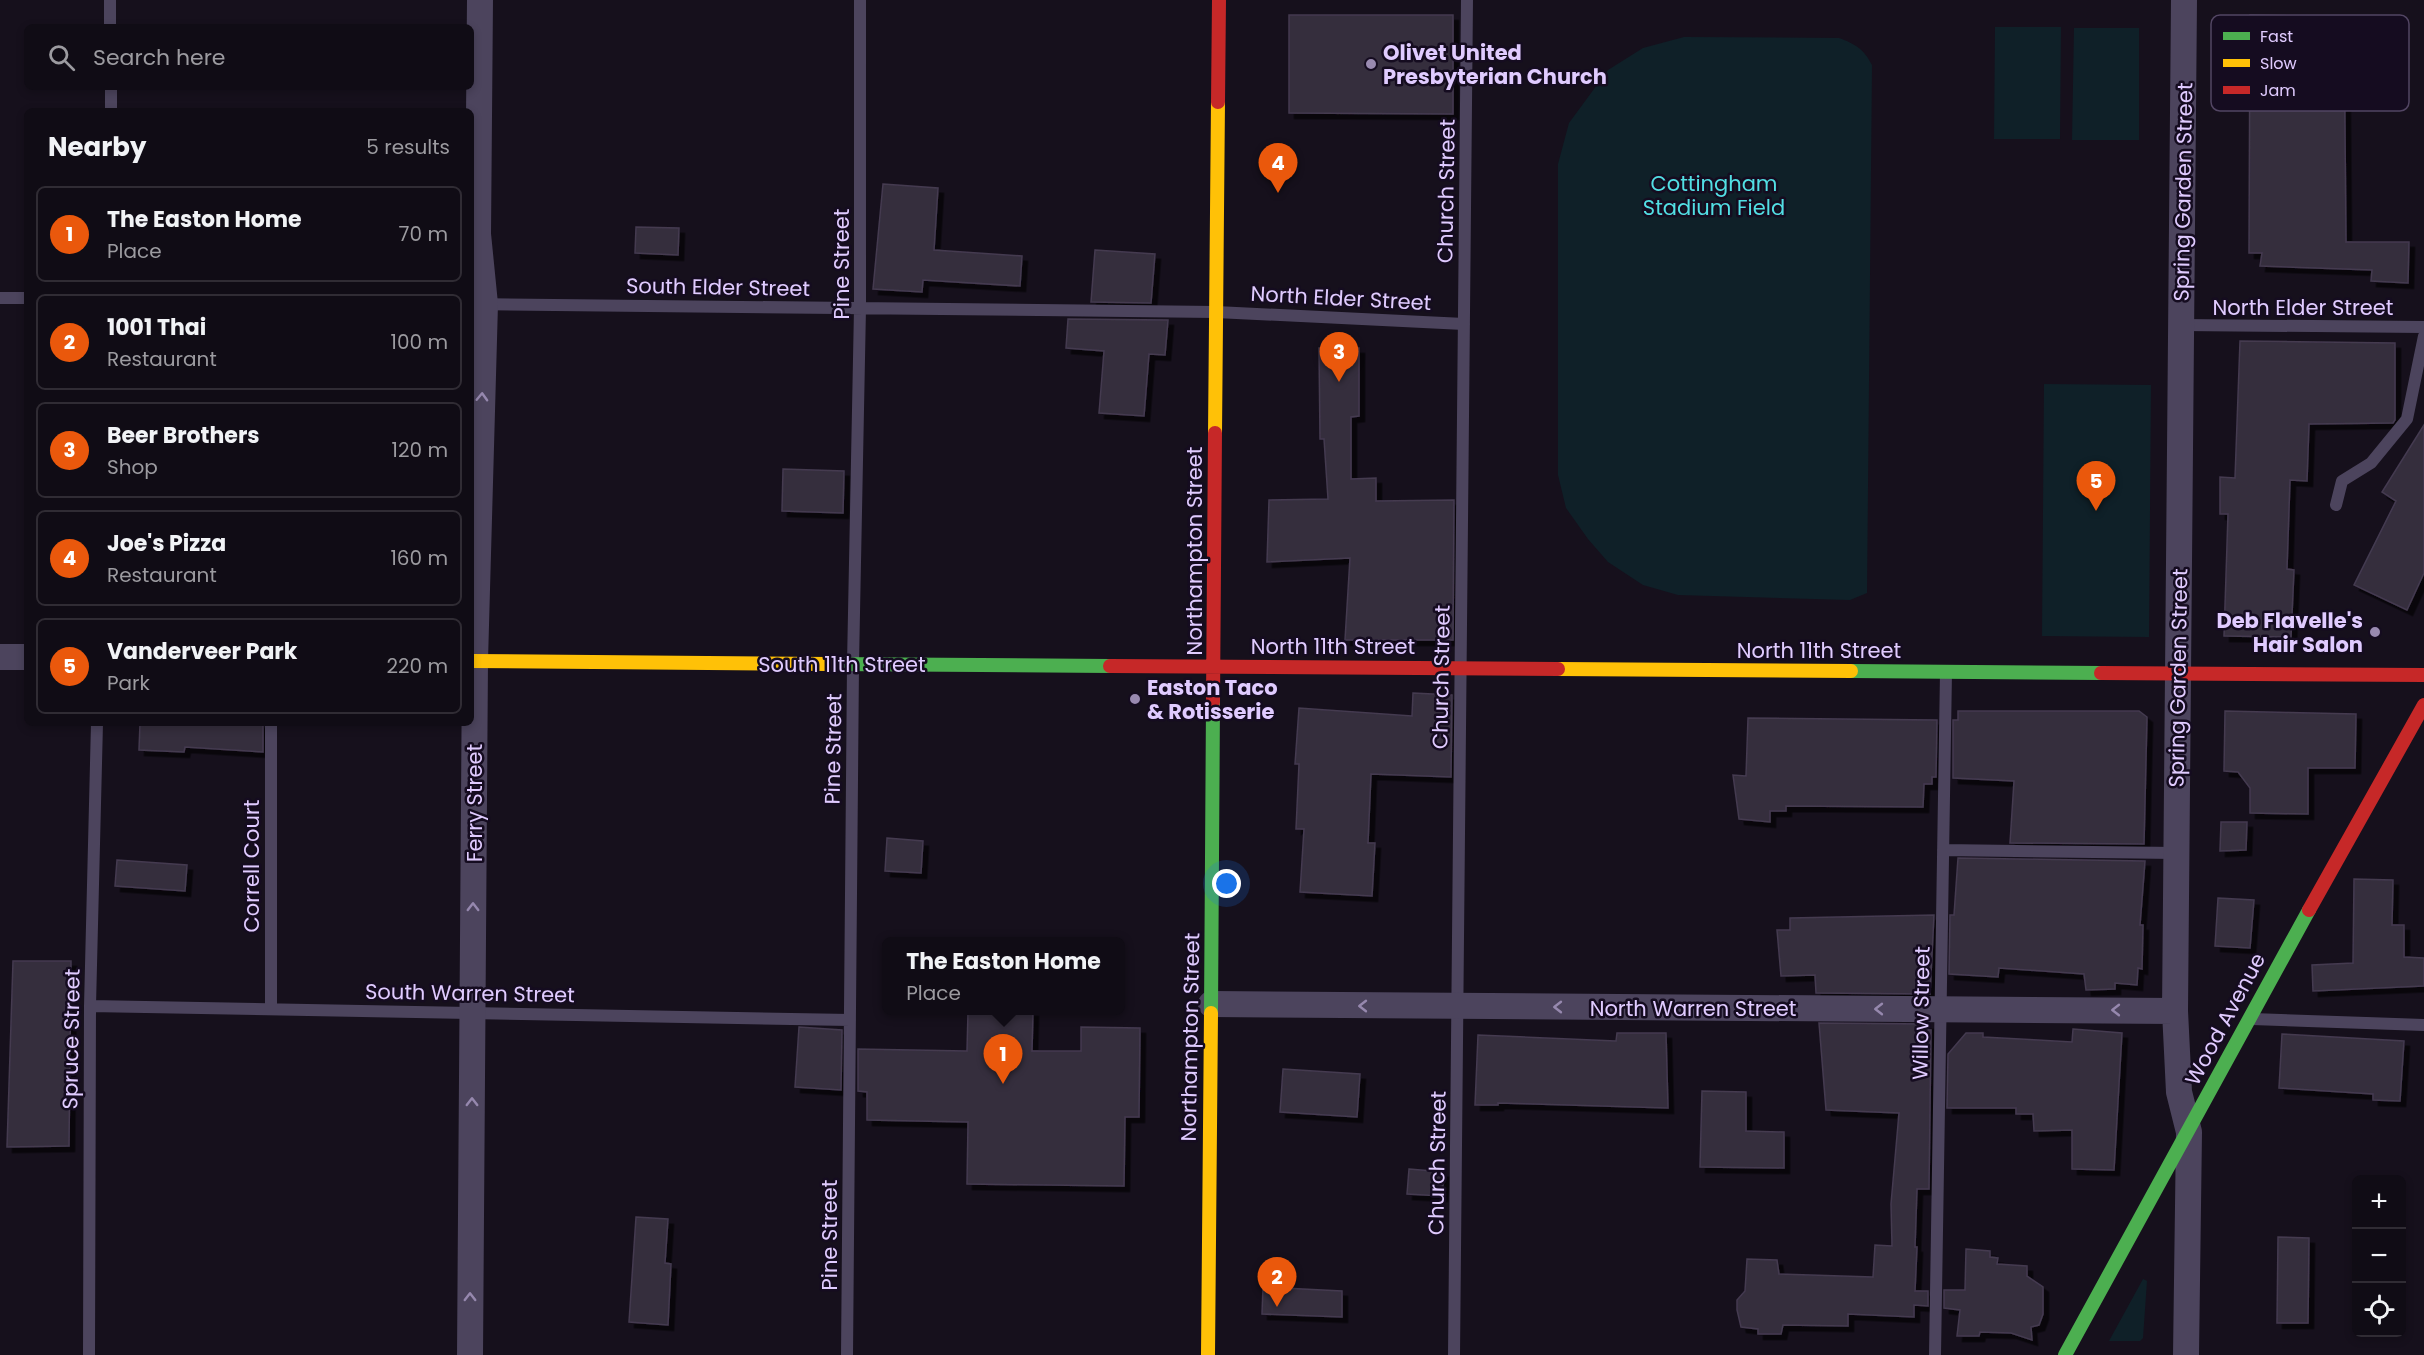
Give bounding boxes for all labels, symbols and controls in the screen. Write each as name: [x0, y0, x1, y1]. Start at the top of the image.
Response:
legend: [2211, 15, 2409, 111]
search box: [24, 24, 474, 90]
text: Fast: [2260, 25, 2293, 48]
place label: Olivet United Presbyterian Church: [1383, 38, 1607, 91]
icon: search: [45, 41, 78, 74]
text: Search here: [93, 42, 226, 73]
text: Slow: [2260, 52, 2297, 75]
marker: Olivet United Presbyterian Church: [1364, 57, 1378, 71]
text: Jam: [2260, 79, 2296, 102]
street label: Spring Garden Street: [2167, 82, 2199, 302]
street label: Church Street: [1430, 119, 1462, 263]
text: Nearby: [48, 129, 146, 165]
text: 5 results: [366, 133, 450, 161]
pin: 4: [1258, 144, 1298, 193]
park label: Cottingham Stadium Field: [1643, 169, 1785, 222]
text: The Easton Home: [107, 204, 302, 235]
street label: Pine Street: [827, 209, 856, 319]
text: 1: [66, 220, 73, 248]
text: 70 m: [399, 220, 448, 248]
text: Place: [107, 237, 162, 265]
street label: South Elder Street: [626, 271, 810, 303]
street label: North Elder Street: [1250, 279, 1432, 317]
street label: North Elder Street: [2213, 293, 2393, 322]
text: 1001 Thai: [107, 312, 206, 343]
text: 2: [64, 328, 75, 356]
text: 100 m: [391, 328, 448, 356]
pin: 3: [1320, 332, 1358, 382]
text: Restaurant: [107, 345, 217, 373]
one-way arrow: [476, 392, 489, 401]
text: Beer Brothers: [107, 420, 260, 451]
text: 3: [63, 436, 76, 464]
text: 120 m: [392, 436, 448, 464]
street label: Northampton Street: [1180, 447, 1209, 655]
text: Shop: [107, 453, 158, 481]
pin: 5: [2076, 462, 2116, 511]
text: Joe's Pizza: [107, 528, 226, 559]
text: 4: [63, 544, 76, 572]
text: 160 m: [390, 544, 448, 572]
text: Restaurant: [107, 561, 217, 589]
street label: Spring Garden Street: [2162, 568, 2194, 788]
street label: Church Street: [1425, 605, 1457, 749]
place label: Deb Flavelle's Hair Salon: [2216, 606, 2363, 659]
marker: Deb Flavelle's Hair Salon: [2368, 625, 2382, 639]
street label: North 11th Street: [1251, 632, 1415, 661]
text: Vanderveer Park: [107, 636, 297, 667]
street label: North 11th Street: [1737, 636, 1901, 665]
street label: South 11th Street: [758, 650, 926, 679]
text: 5: [63, 652, 76, 680]
text: 220 m: [387, 652, 448, 680]
text: Park: [107, 669, 150, 697]
place label: Easton Taco & Rotisserie: [1147, 673, 1278, 726]
marker: Easton Taco & Rotisserie: [1128, 692, 1142, 706]
street label: Pine Street: [818, 693, 848, 805]
street label: Ferry Street: [460, 744, 489, 862]
street label: Correll Court: [237, 800, 266, 932]
your location: [1212, 869, 1241, 898]
one-way arrow: [467, 902, 479, 911]
street label: Northampton Street: [1174, 932, 1206, 1142]
popup: [882, 937, 1125, 1015]
text: The Easton Home: [906, 946, 1101, 977]
street label: Willow Street: [1905, 946, 1937, 1080]
street label: Wood Avenue: [2178, 948, 2272, 1090]
street label: Spruce Street: [55, 968, 87, 1110]
street label: South Warren Street: [365, 977, 575, 1009]
text: Place: [906, 979, 961, 1007]
street label: North Warren Street: [1590, 994, 1796, 1023]
one-way arrow: [1359, 1000, 1368, 1012]
one-way arrow: [1554, 1001, 1563, 1013]
one-way arrow: [1875, 1003, 1884, 1015]
one-way arrow: [2112, 1004, 2121, 1017]
pin: 1: [984, 1034, 1022, 1084]
street label: Church Street: [1421, 1091, 1453, 1235]
one-way arrow: [465, 1097, 478, 1106]
map controls: [2352, 1175, 2406, 1337]
button: +: [2352, 1175, 2406, 1229]
street label: Pine Street: [815, 1180, 844, 1290]
button: −: [2352, 1229, 2406, 1283]
pin: 2: [1258, 1258, 1296, 1307]
button: locate: [2352, 1283, 2406, 1337]
one-way arrow: [464, 1292, 476, 1301]

